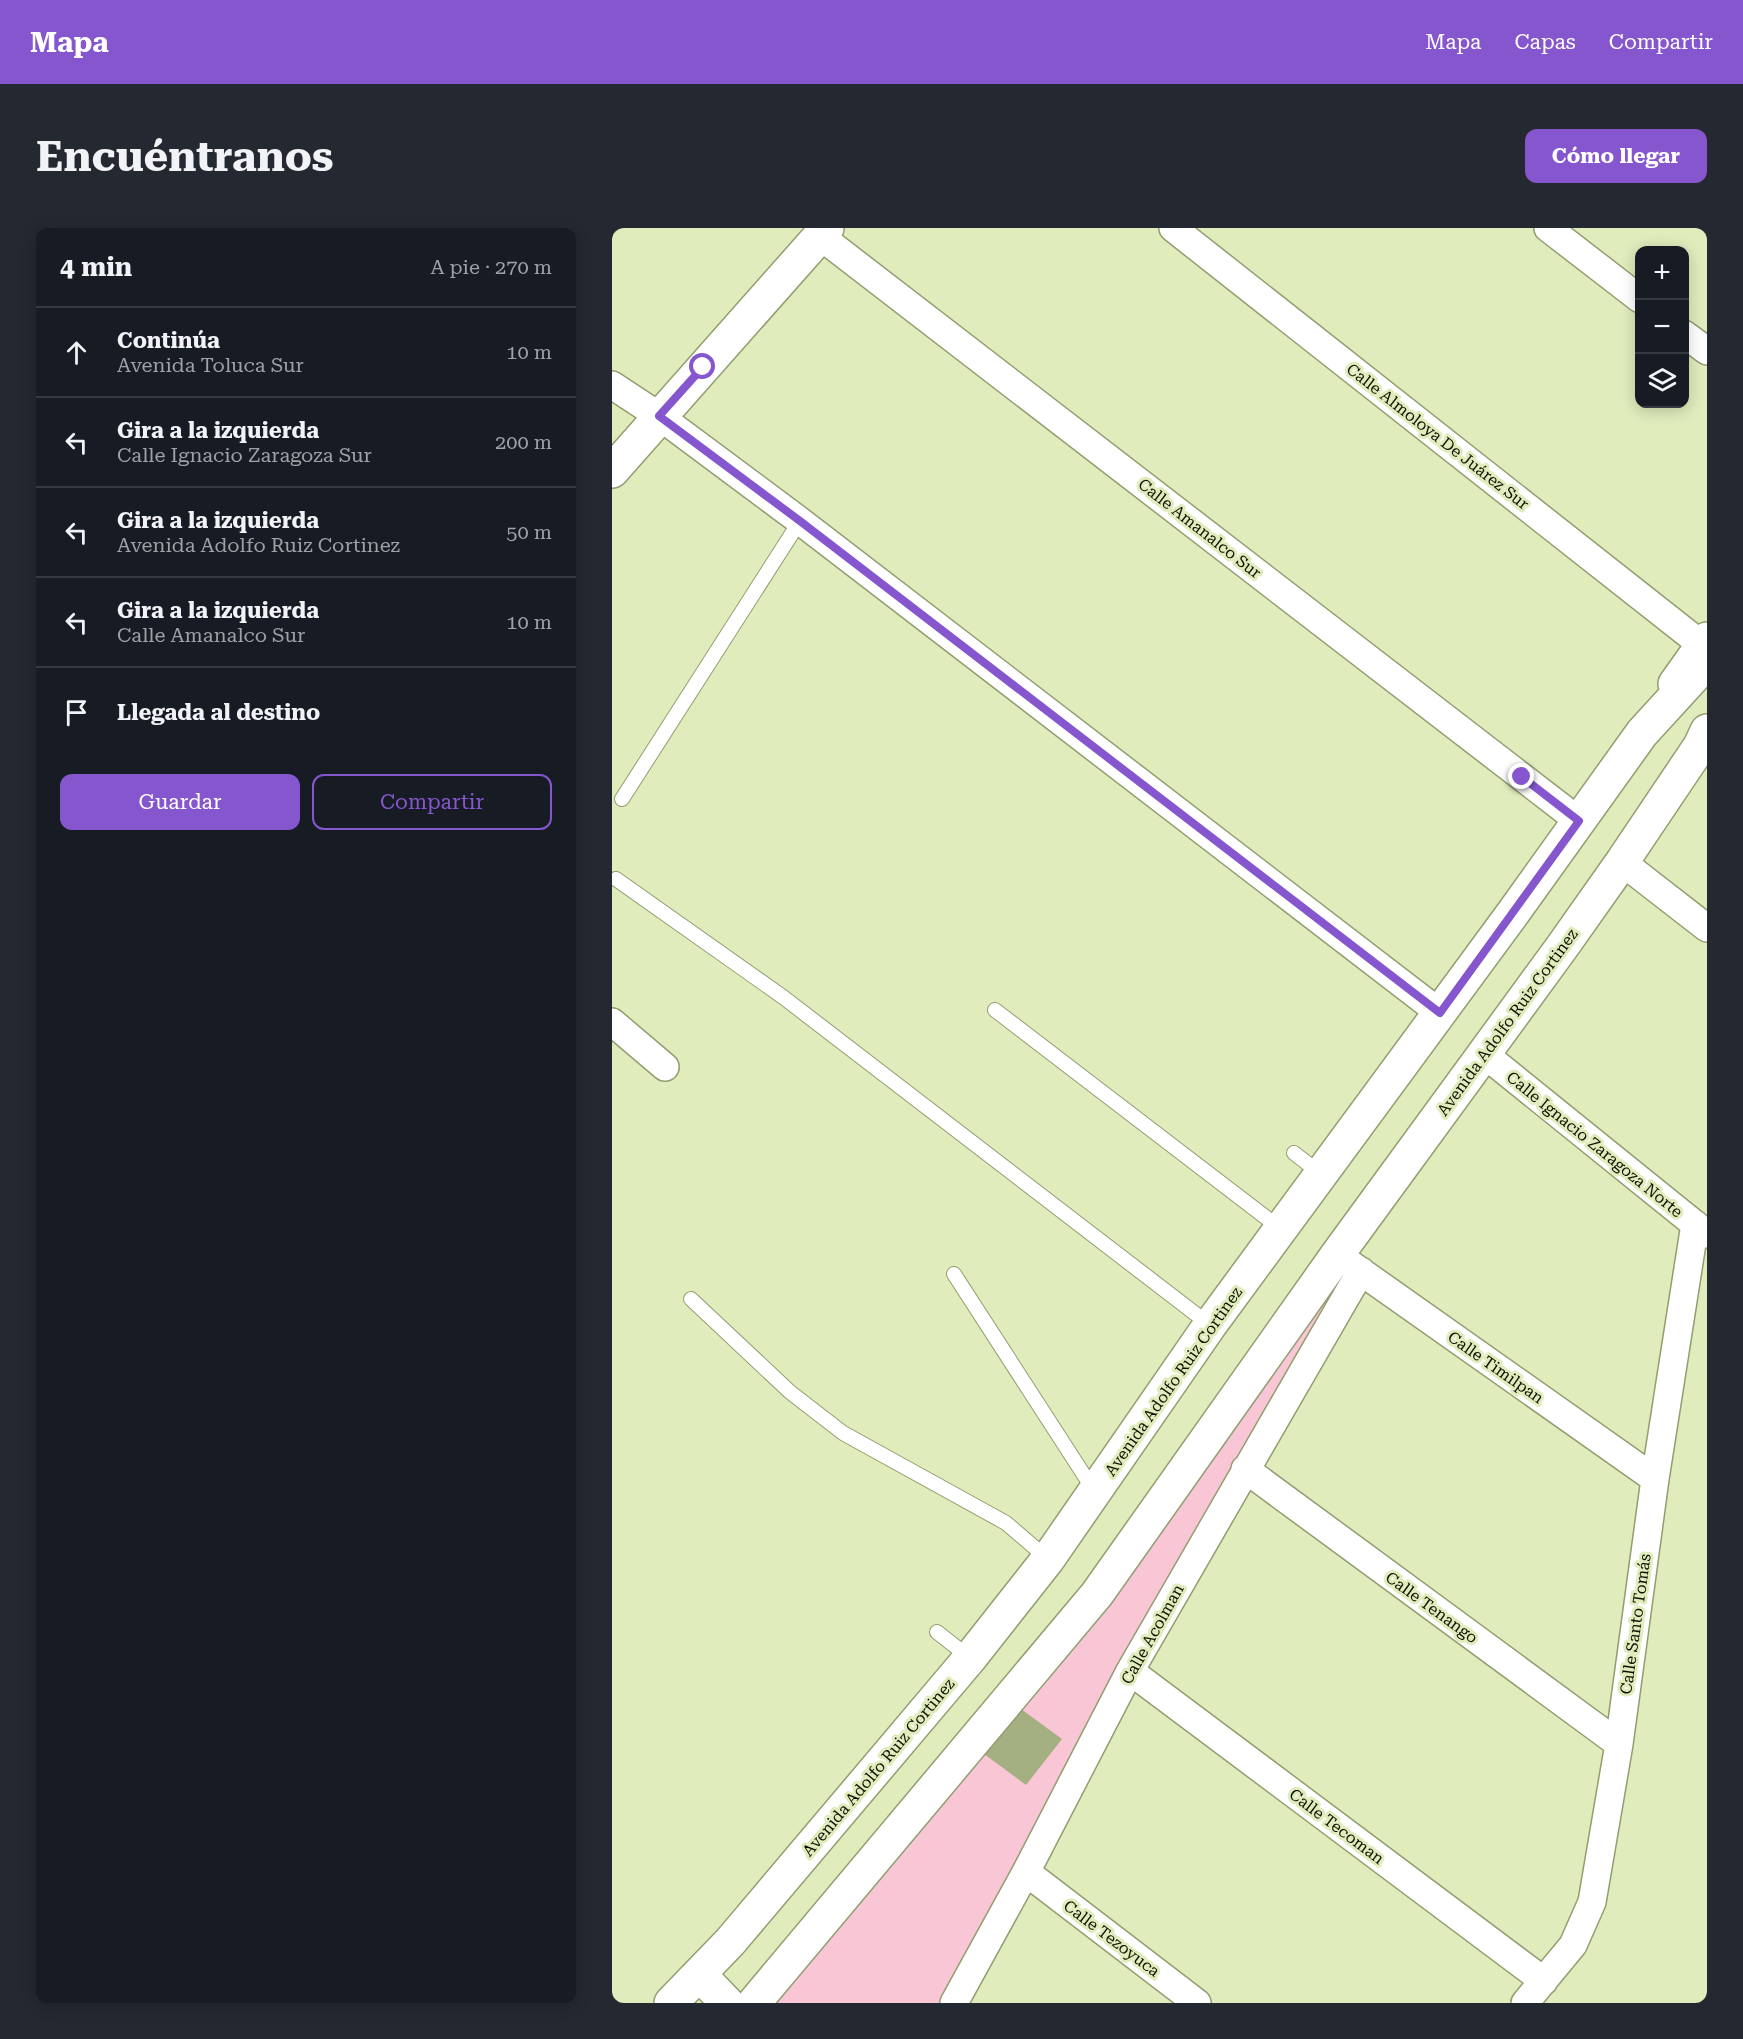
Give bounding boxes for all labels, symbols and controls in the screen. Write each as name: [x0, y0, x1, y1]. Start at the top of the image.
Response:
text: Mapa: [30, 26, 109, 59]
text: Mapa: [1425, 30, 1481, 54]
text: Capas: [1514, 30, 1576, 54]
text: Compartir: [1609, 30, 1713, 54]
button: Cómo llegar: [1525, 129, 1707, 183]
text: Encuéntranos: [36, 132, 334, 181]
map controls: [1635, 246, 1689, 408]
button: +: [1635, 246, 1689, 300]
text: 4 min: [60, 252, 132, 282]
text: A pie · 270 m: [430, 255, 552, 279]
button: −: [1635, 300, 1689, 354]
text: Continúa: [117, 328, 220, 353]
icon: ahead: [60, 336, 93, 369]
text: 10 m: [506, 340, 552, 364]
text: Avenida Toluca Sur: [117, 353, 304, 377]
route start: [689, 353, 715, 379]
button: layers: [1635, 354, 1689, 408]
street label: Calle Almoloya De Juárez Sur: [1343, 359, 1533, 514]
text: Gira a la izquierda: [117, 418, 319, 443]
icon: left: [60, 426, 93, 459]
text: 200 m: [495, 430, 552, 454]
text: Calle Ignacio Zaragoza Sur: [117, 443, 372, 467]
street label: Calle Amanalco Sur: [1135, 475, 1265, 582]
text: Gira a la izquierda: [117, 508, 319, 533]
icon: left: [60, 516, 93, 549]
text: 50 m: [506, 520, 552, 544]
text: Avenida Adolfo Ruiz Cortinez: [117, 533, 400, 557]
text: Gira a la izquierda: [117, 598, 319, 623]
icon: left: [60, 606, 93, 639]
text: 10 m: [506, 610, 552, 634]
text: Calle Amanalco Sur: [117, 623, 305, 647]
icon: arrive: [60, 696, 93, 729]
text: Llegada al destino: [117, 700, 320, 725]
route end: [1508, 763, 1534, 789]
button: Guardar: [60, 774, 300, 830]
button: Compartir: [312, 774, 552, 830]
street label: Avenida Adolfo Ruiz Cortinez: [1433, 925, 1582, 1119]
street label: Calle Ignacio Zaragoza Norte: [1503, 1067, 1687, 1222]
street label: Avenida Adolfo Ruiz Cortinez: [1101, 1283, 1246, 1479]
street label: Calle Timilpan: [1444, 1327, 1547, 1407]
street label: Calle Santo Tomás: [1616, 1552, 1655, 1696]
street label: Calle Tenango: [1382, 1568, 1482, 1647]
street label: Calle Acolman: [1117, 1581, 1188, 1688]
street label: Avenida Adolfo Ruiz Cortinez: [798, 1674, 959, 1860]
street label: Calle Tecoman: [1286, 1785, 1388, 1868]
street label: Calle Tezoyuca: [1060, 1896, 1164, 1981]

